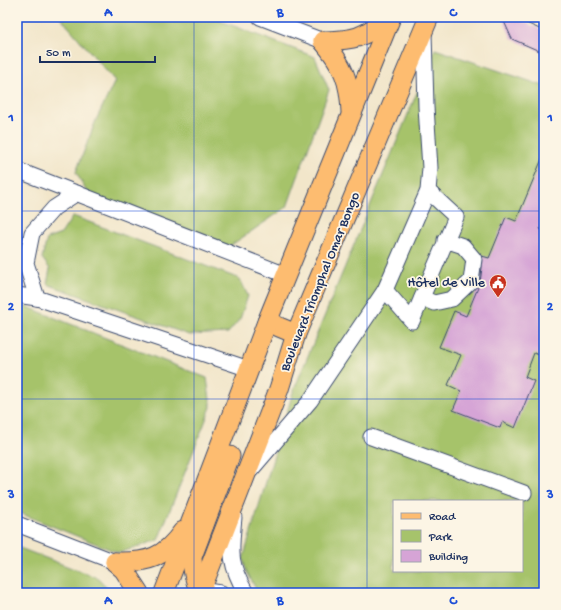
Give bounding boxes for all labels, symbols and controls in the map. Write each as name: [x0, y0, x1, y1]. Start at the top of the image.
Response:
text: A: [103, 6, 113, 21]
text: B: [276, 6, 285, 21]
text: C: [448, 6, 458, 21]
scale bar: [40, 38, 155, 64]
text: 50 m: [46, 47, 71, 61]
text: 1: [7, 111, 14, 126]
text: 1: [546, 111, 553, 126]
street label: Boulevard Triomphal Omar Bongo: [277, 190, 365, 375]
public building icon: Hôtel de Ville: [488, 273, 508, 298]
place label: Hôtel de Ville: [407, 275, 486, 292]
text: 2: [8, 300, 15, 315]
text: 2: [547, 300, 554, 315]
text: 3: [7, 488, 15, 503]
text: 3: [546, 488, 554, 503]
legend: [393, 500, 523, 572]
text: Road: [429, 511, 456, 525]
text: Park: [428, 531, 454, 545]
text: Building: [428, 551, 468, 565]
text: A: [103, 594, 113, 609]
text: B: [276, 594, 285, 609]
text: C: [448, 594, 458, 609]

